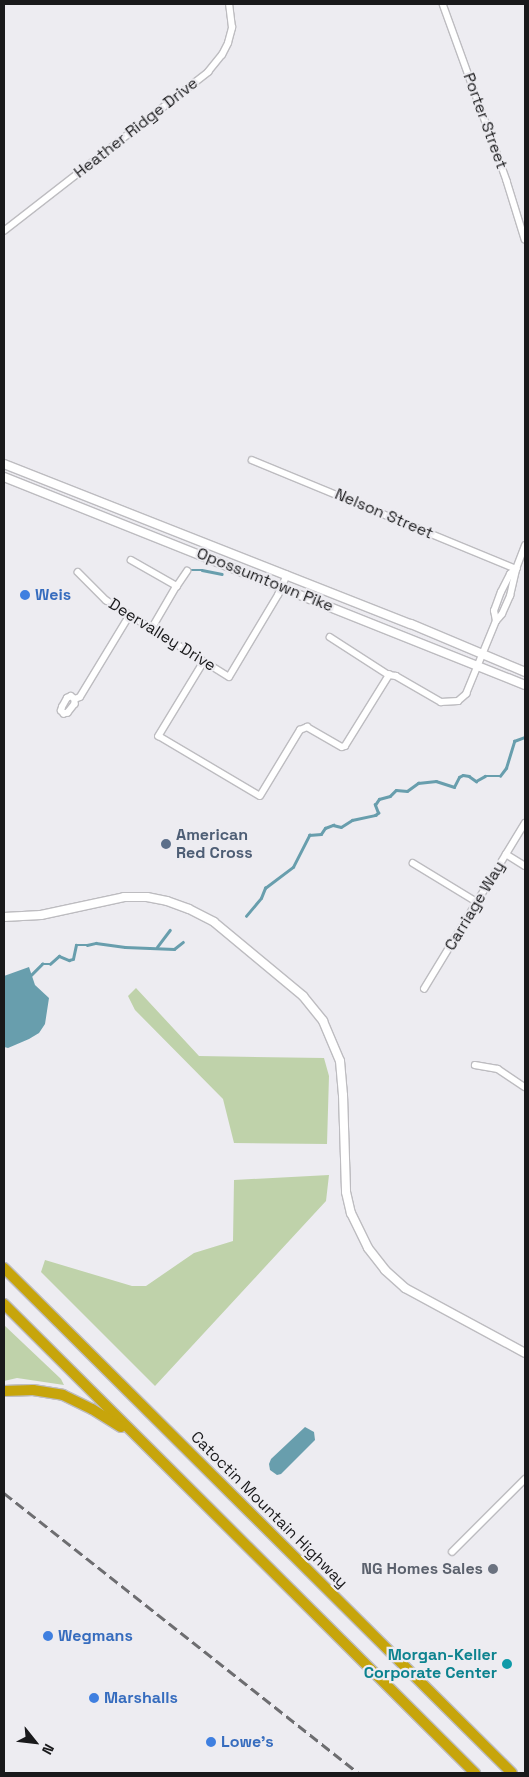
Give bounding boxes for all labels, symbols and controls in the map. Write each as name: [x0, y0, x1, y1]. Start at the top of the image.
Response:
street label: Porter Street: [459, 70, 511, 172]
street label: Heather Ridge Drive: [70, 74, 202, 182]
street label: Nelson Street: [332, 485, 436, 543]
street label: Opossumtown Pike: [194, 544, 336, 616]
place label: Weis: [35, 585, 71, 605]
marker: Weis: [19, 589, 31, 601]
street label: Deervalley Drive: [105, 594, 219, 676]
place label: American Red Cross: [176, 825, 253, 863]
marker: American Red Cross: [160, 838, 172, 850]
street label: Carriage Way: [441, 858, 509, 954]
street label: Catoctin Mountain Highway: [187, 1428, 351, 1592]
place label: NG Homes Sales: [361, 1559, 483, 1579]
marker: NG Homes Sales: [487, 1563, 499, 1575]
place label: Wegmans: [58, 1626, 133, 1646]
marker: Wegmans: [42, 1630, 54, 1642]
place label: Morgan-Keller Corporate Center: [364, 1645, 497, 1683]
marker: Morgan-Keller Corporate Center: [501, 1658, 513, 1670]
place label: Marshalls: [104, 1688, 178, 1708]
marker: Marshalls: [88, 1692, 100, 1704]
north arrow: [10, 1717, 60, 1767]
place label: Lowe's: [221, 1732, 274, 1752]
marker: Lowe's: [205, 1736, 217, 1748]
text: N: [38, 1741, 58, 1758]

